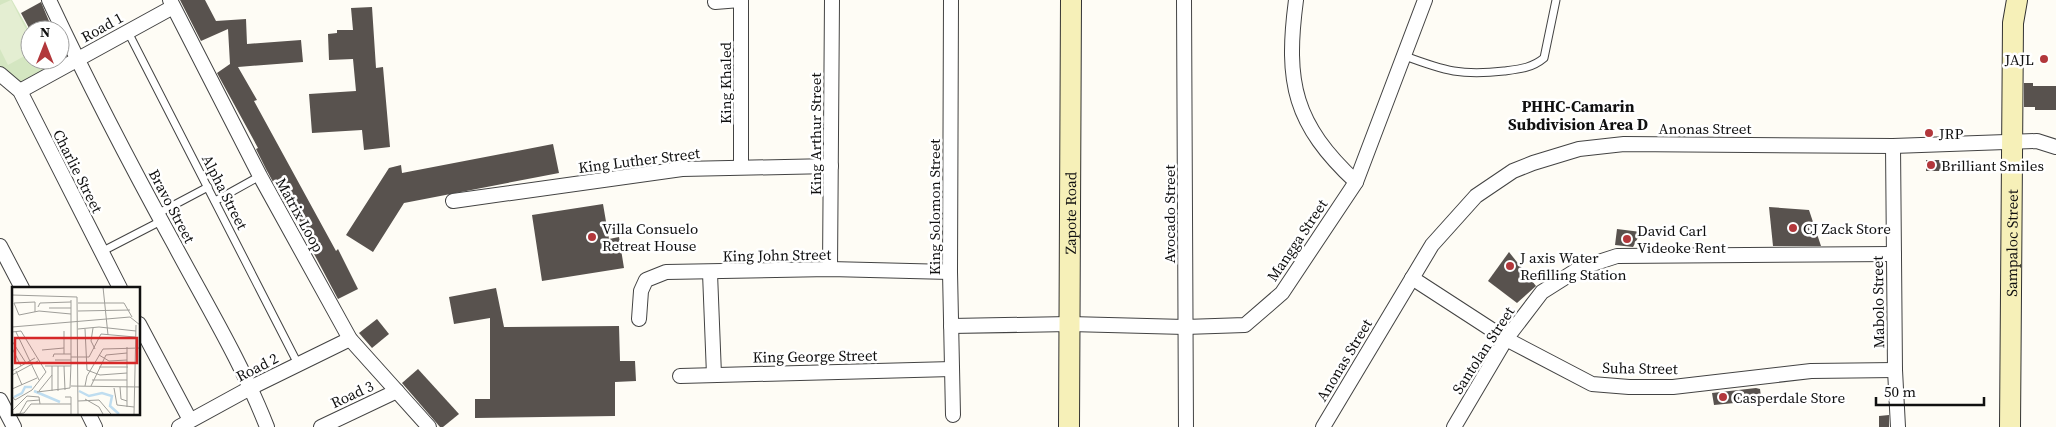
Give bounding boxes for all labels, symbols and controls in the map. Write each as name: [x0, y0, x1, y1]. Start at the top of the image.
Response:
street label: Road 1: [77, 7, 127, 47]
north arrow: [20, 20, 70, 70]
text: N: [40, 22, 50, 42]
street label: King Khaled: [715, 41, 736, 124]
place label: JAJL: [2004, 49, 2034, 70]
marker: JAJL: [2038, 53, 2050, 65]
street label: King Arthur Street: [805, 73, 826, 195]
district label: PHHC-Camarin Subdivision Area D: [1508, 95, 1648, 135]
street label: Anonas Street: [1659, 118, 1752, 139]
place label: JRP: [1938, 123, 1963, 144]
street label: Charlie Street: [48, 126, 108, 216]
marker: JRP: [1923, 127, 1935, 139]
street label: King Solomon Street: [924, 139, 945, 275]
street label: King Luther Street: [577, 142, 701, 178]
street label: Alpha Street: [197, 151, 253, 233]
place label: Brilliant Smiles: [1941, 155, 2044, 176]
marker: Brilliant Smiles: [1925, 159, 1937, 171]
street label: Bravo Street: [144, 165, 200, 247]
street label: Avocado Street: [1159, 165, 1180, 263]
street label: Zapote Road: [1059, 171, 1081, 254]
street label: Matrix Loop: [271, 174, 329, 256]
street label: Sampaloc Street: [2000, 189, 2022, 297]
street label: Mangga Street: [1262, 195, 1332, 285]
place label: Villa Consuelo Retreat House: [602, 218, 698, 256]
place label: CJ Zack Store: [1803, 218, 1891, 239]
place label: David Carl Videoke Rent: [1637, 220, 1726, 258]
marker: CJ Zack Store: [1787, 222, 1799, 234]
marker: Villa Consuelo Retreat House: [586, 231, 598, 243]
marker: David Carl Videoke Rent: [1621, 233, 1633, 245]
street label: King John Street: [723, 244, 832, 266]
place label: J axis Water Refilling Station: [1519, 247, 1627, 285]
street label: Mabolo Street: [1867, 255, 1889, 348]
marker: J axis Water Refilling Station: [1504, 260, 1516, 272]
inset map: [12, 287, 140, 414]
street label: Santolan Street: [1447, 302, 1519, 398]
street label: Anonas Street: [1311, 315, 1377, 405]
street label: King George Street: [752, 344, 878, 368]
street label: Road 2: [232, 347, 282, 387]
street label: Suha Street: [1602, 357, 1678, 379]
scale bar: [1876, 374, 1984, 406]
street label: Road 3: [327, 375, 377, 413]
text: 50 m: [1884, 381, 1916, 402]
place label: Casperdale Store: [1733, 387, 1845, 408]
marker: Casperdale Store: [1717, 391, 1729, 403]

